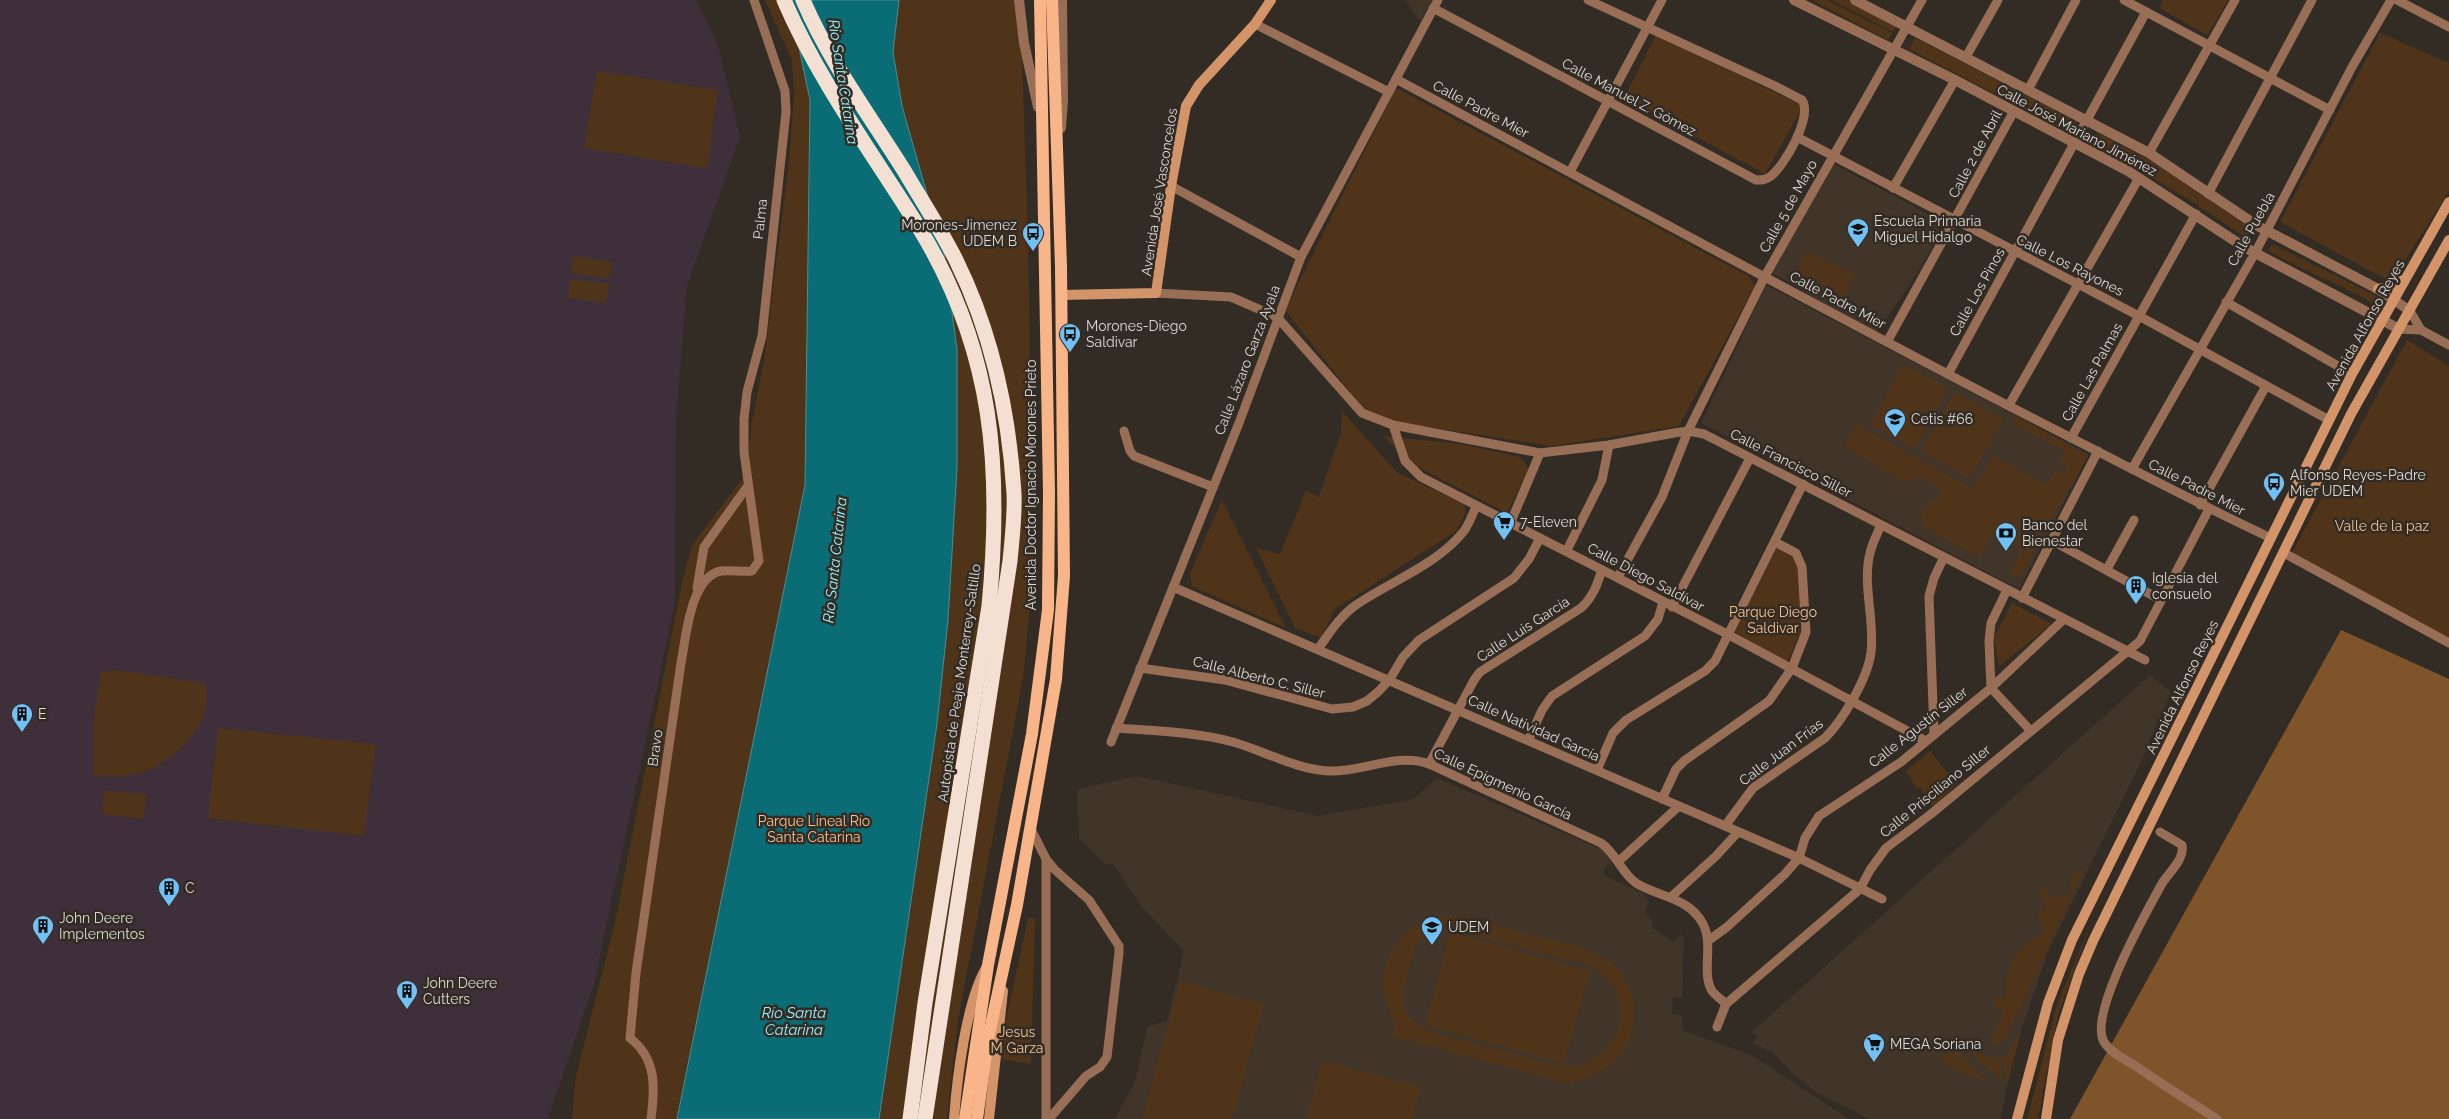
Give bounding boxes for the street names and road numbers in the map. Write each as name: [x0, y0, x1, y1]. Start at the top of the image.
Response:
street label: Calle Manuel Z. Gómez: [1559, 55, 1699, 139]
street label: Calle Padre Mier: [1430, 77, 1532, 141]
street label: Calle José Mariano Jiménez: [1994, 81, 2160, 179]
street label: Avenida José Vasconcelos: [1138, 106, 1180, 277]
street label: Calle 2 de Abril: [1945, 107, 2005, 201]
street label: Calle 5 de Mayo: [1756, 157, 1820, 255]
street label: Calle Puebla: [2224, 189, 2278, 269]
street label: Palma: [750, 198, 770, 240]
street label: Calle Los Rayones: [2014, 231, 2127, 299]
street label: Calle Los Pinos: [1946, 245, 2008, 339]
street label: Avenida Alfonso Reyes: [2322, 257, 2408, 393]
street label: Calle Padre Mier: [1787, 268, 1889, 332]
street label: Calle Lázaro Garza Ayala: [1211, 283, 1283, 437]
street label: Calle Las Palmas: [2058, 320, 2126, 424]
street label: Avenida Doctor Ignacio Morones Prieto: [1023, 359, 1039, 611]
street label: Calle Francisco Siller: [1728, 425, 1855, 501]
street label: Calle Padre Mier: [2146, 456, 2248, 518]
street label: Calle Diego Saldívar: [1585, 539, 1707, 615]
street label: Autopista de Peaje Monterrey-Saltillo: [934, 563, 984, 803]
street label: Calle Luis García: [1474, 593, 1572, 665]
street label: Avenida Alfonso Reyes: [2143, 617, 2222, 757]
street label: Calle Alberto C. Siller: [1191, 653, 1327, 701]
street label: Calle Agustín Siller: [1865, 683, 1971, 771]
street label: Calle Natividad García: [1466, 692, 1602, 764]
street label: Calle Juan Frías: [1736, 715, 1826, 789]
street label: Bravo: [644, 728, 666, 768]
street label: Calle Prisciliano Siller: [1876, 741, 1994, 841]
street label: Calle Epigmenio García: [1431, 745, 1575, 823]

